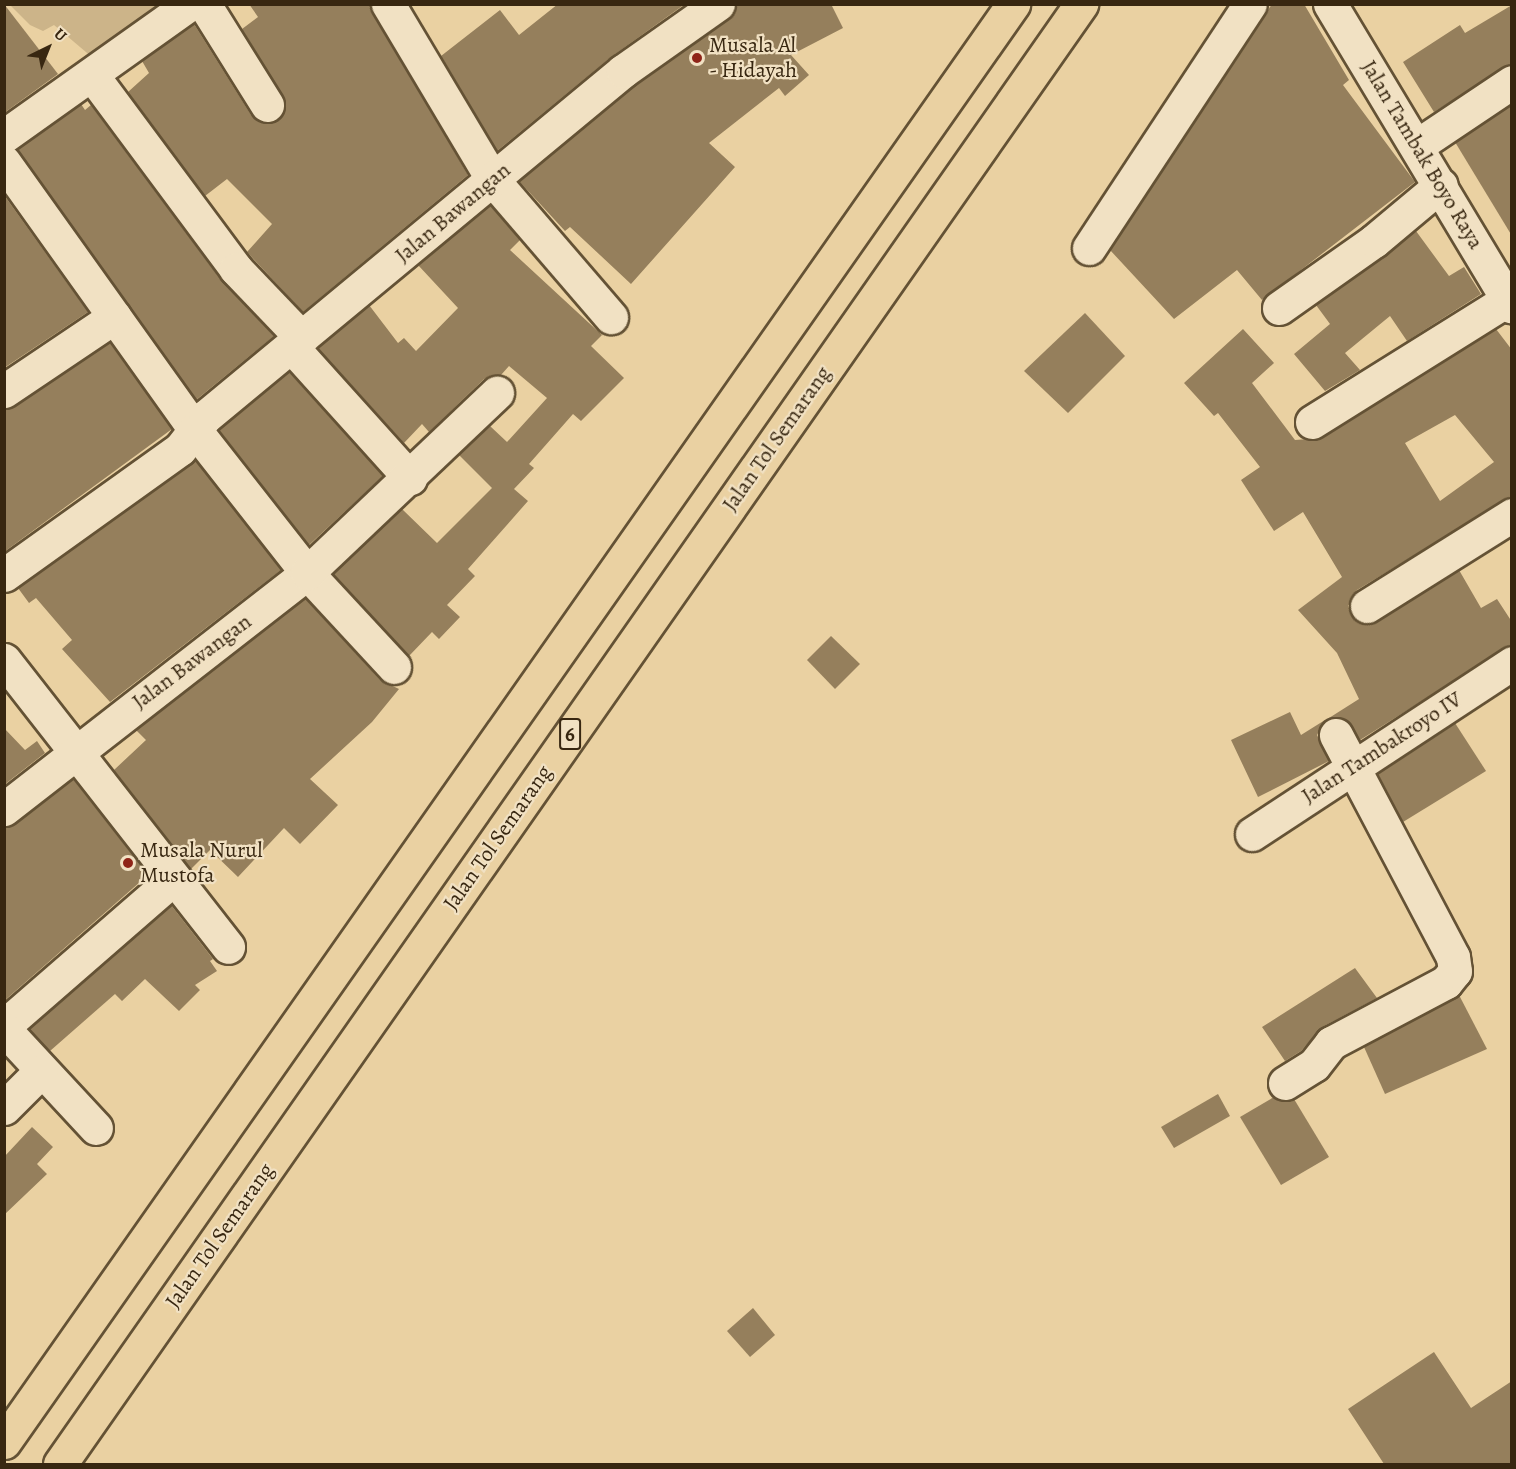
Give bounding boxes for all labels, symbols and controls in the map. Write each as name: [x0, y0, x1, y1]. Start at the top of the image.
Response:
north arrow: [18, 18, 78, 78]
text: U: [49, 23, 72, 46]
place label: Musala Al - Hidayah: [709, 32, 797, 84]
marker: Musala Al - Hidayah: [690, 51, 704, 65]
street label: Jalan Tambak Boyo Raya: [1355, 56, 1489, 254]
street label: Jalan Bawangan: [390, 157, 516, 269]
street label: Jalan Tol Semarang: [717, 361, 837, 517]
street label: Jalan Bawangan: [127, 609, 257, 715]
street label: Jalan Tambakroyo IV: [1297, 686, 1467, 810]
road number: 6: [558, 716, 582, 752]
street label: Jalan Tol Semarang: [438, 760, 558, 916]
place label: Musala Nurul Mustofa: [140, 837, 263, 888]
marker: Musala Nurul Mustofa: [121, 856, 135, 870]
street label: Jalan Tol Semarang: [160, 1158, 280, 1314]

